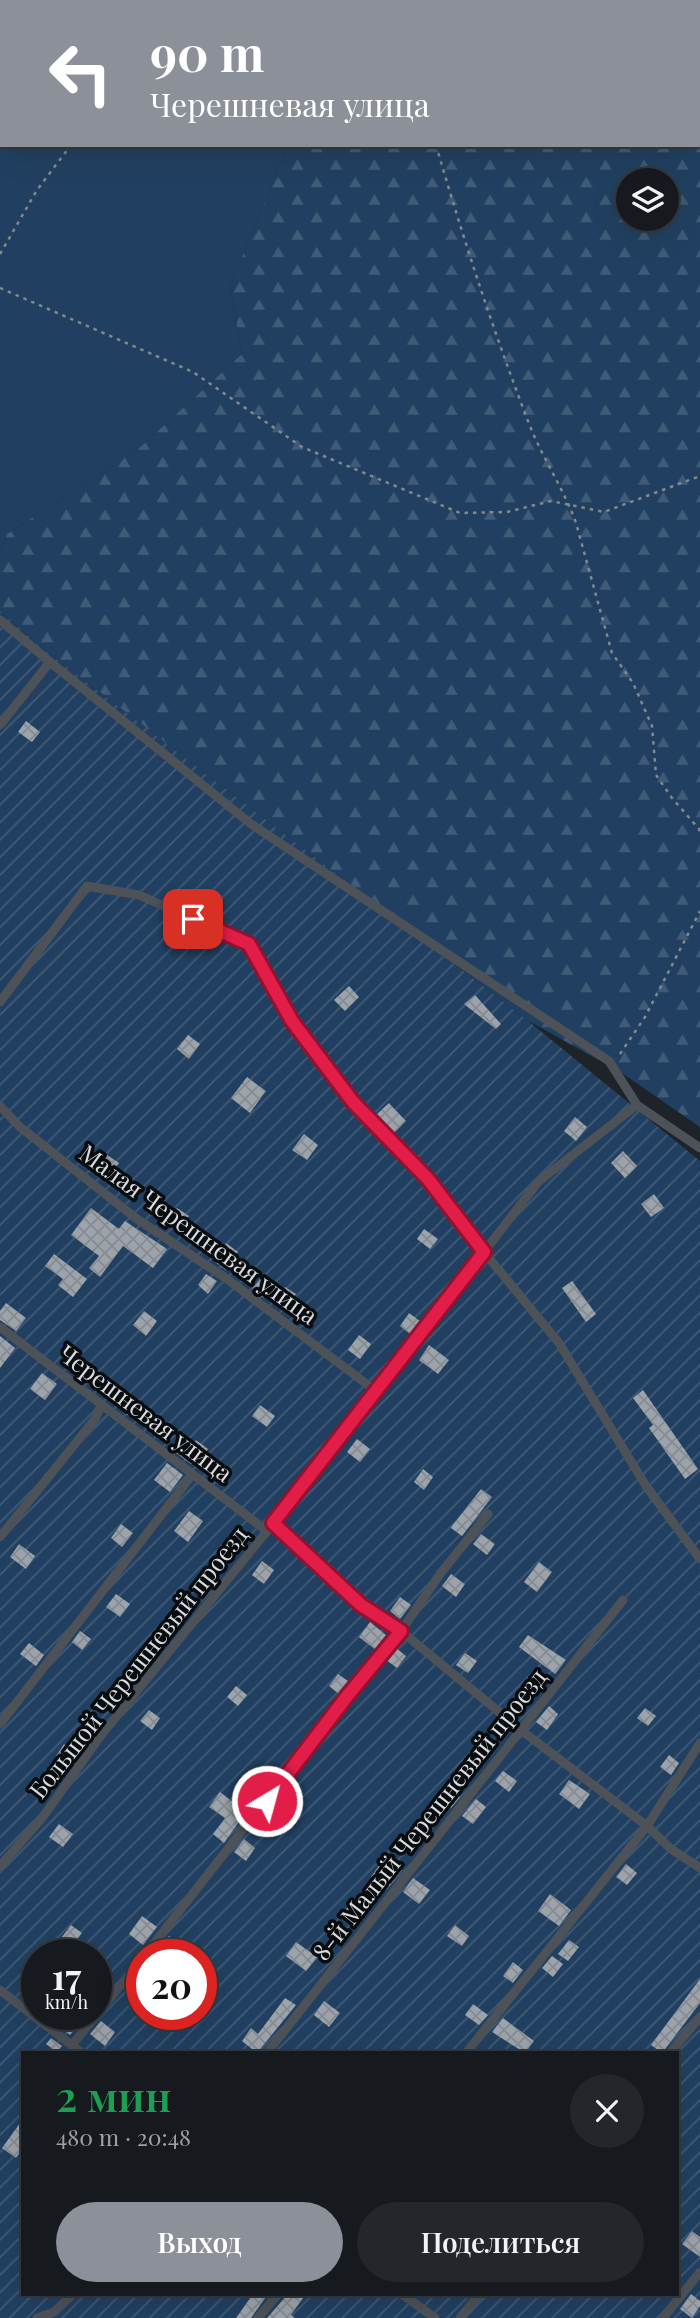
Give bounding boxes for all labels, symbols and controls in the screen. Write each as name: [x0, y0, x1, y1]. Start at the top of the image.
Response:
text: 90 m: [150, 19, 264, 84]
icon: left: [35, 28, 126, 119]
text: Черешневая улица: [150, 82, 430, 125]
map controls: [616, 168, 679, 231]
button: layers: [616, 168, 679, 231]
pin: [163, 889, 223, 949]
icon: arrive: [174, 900, 212, 938]
street label: Малая Черешневая улица: [74, 1136, 325, 1331]
street label: Черешневая улица: [53, 1337, 240, 1488]
street label: Большой Черешневый проезд: [21, 1519, 254, 1804]
street label: 8-й Малый Черешневый проезд: [304, 1661, 553, 1966]
position arrow: [230, 1764, 304, 1838]
speed limit sign: 20: [126, 1939, 217, 2030]
text: 17: [52, 1952, 81, 1999]
text: km/h: [45, 1990, 88, 2014]
text: 2 мин: [56, 2067, 171, 2123]
button: close: [570, 2074, 644, 2148]
text: 480 m · 20:48: [56, 2121, 191, 2152]
button: Выход: [56, 2202, 343, 2282]
button: Поделиться: [357, 2202, 644, 2282]

